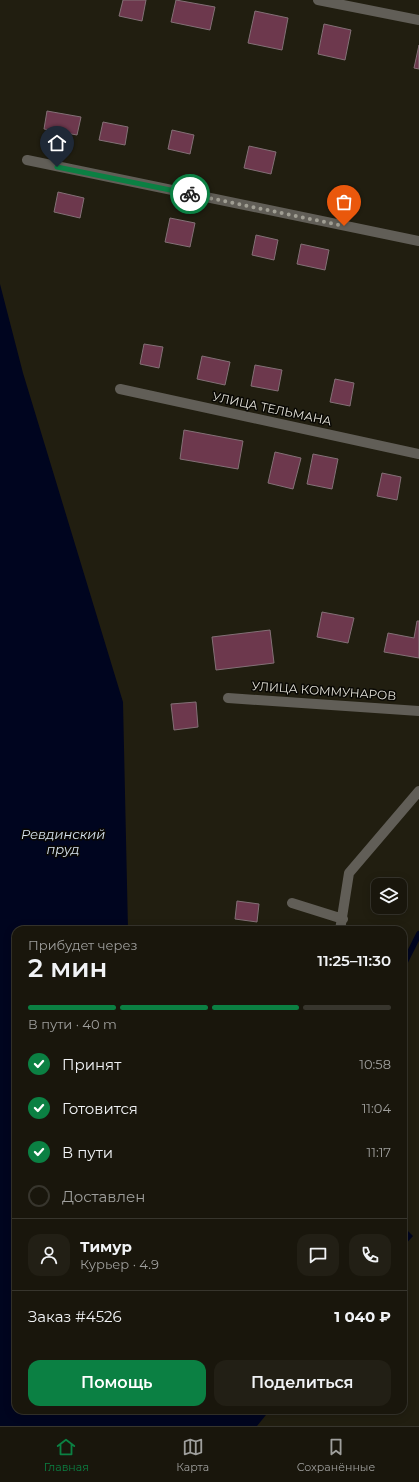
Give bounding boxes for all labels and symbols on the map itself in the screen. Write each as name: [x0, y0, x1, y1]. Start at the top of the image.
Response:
pin: [40, 126, 74, 167]
courier: [170, 174, 210, 214]
pin: [327, 185, 361, 226]
street label: УЛИЦА ТЕЛЬМАНА: [211, 389, 333, 428]
street label: УЛИЦА КОММУНАРОВ: [251, 678, 397, 703]
water label: Ревдинский пруд: [21, 826, 105, 857]

